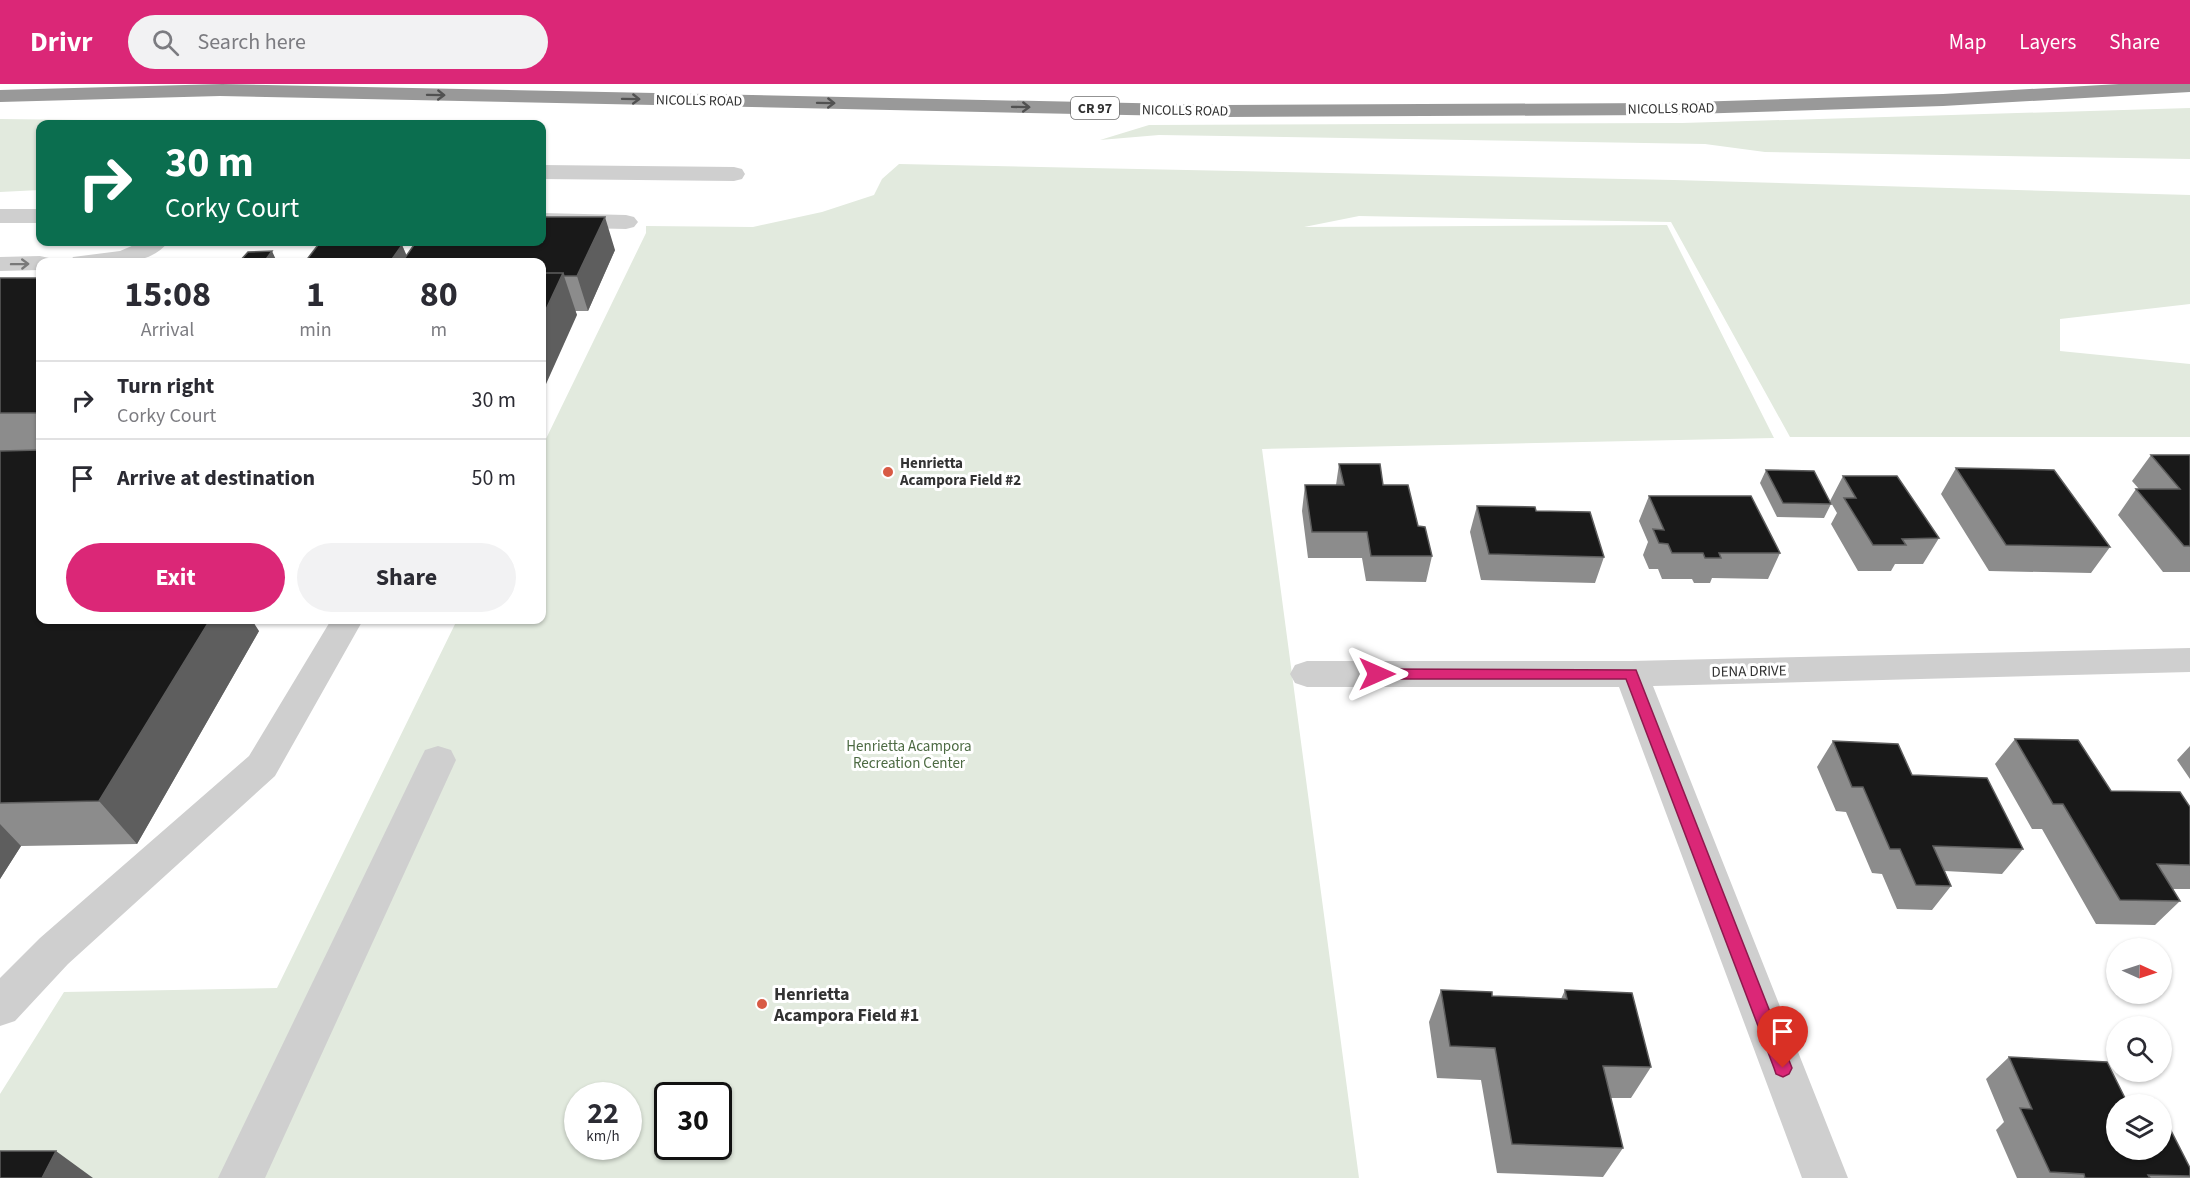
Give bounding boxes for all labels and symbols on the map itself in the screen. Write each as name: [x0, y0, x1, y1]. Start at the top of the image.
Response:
one-way arrow: [426, 89, 446, 101]
street label: NICOLLS ROAD: [656, 90, 742, 112]
one-way arrow: [621, 93, 641, 105]
one-way arrow: [816, 97, 836, 109]
road number: CR 97: [1071, 97, 1119, 119]
street label: NICOLLS ROAD: [1628, 98, 1714, 120]
street label: NICOLLS ROAD: [1142, 100, 1228, 122]
one-way arrow: [1011, 101, 1031, 113]
one-way arrow: [10, 258, 30, 270]
place label: Henrietta Acampora Field #2: [899, 453, 1021, 491]
marker: Henrietta Acampora Field #2: [881, 465, 895, 479]
position arrow: [1345, 642, 1409, 706]
street label: DENA DRIVE: [1711, 660, 1787, 683]
park label: Henrietta Acampora Recreation Center: [846, 736, 972, 774]
north arrow: [2106, 938, 2172, 1004]
place label: Henrietta Acampora Field #1: [773, 982, 919, 1028]
marker: Henrietta Acampora Field #1: [755, 997, 769, 1011]
pin: [1757, 1006, 1808, 1068]
speed limit sign: 30: [654, 1082, 732, 1160]

